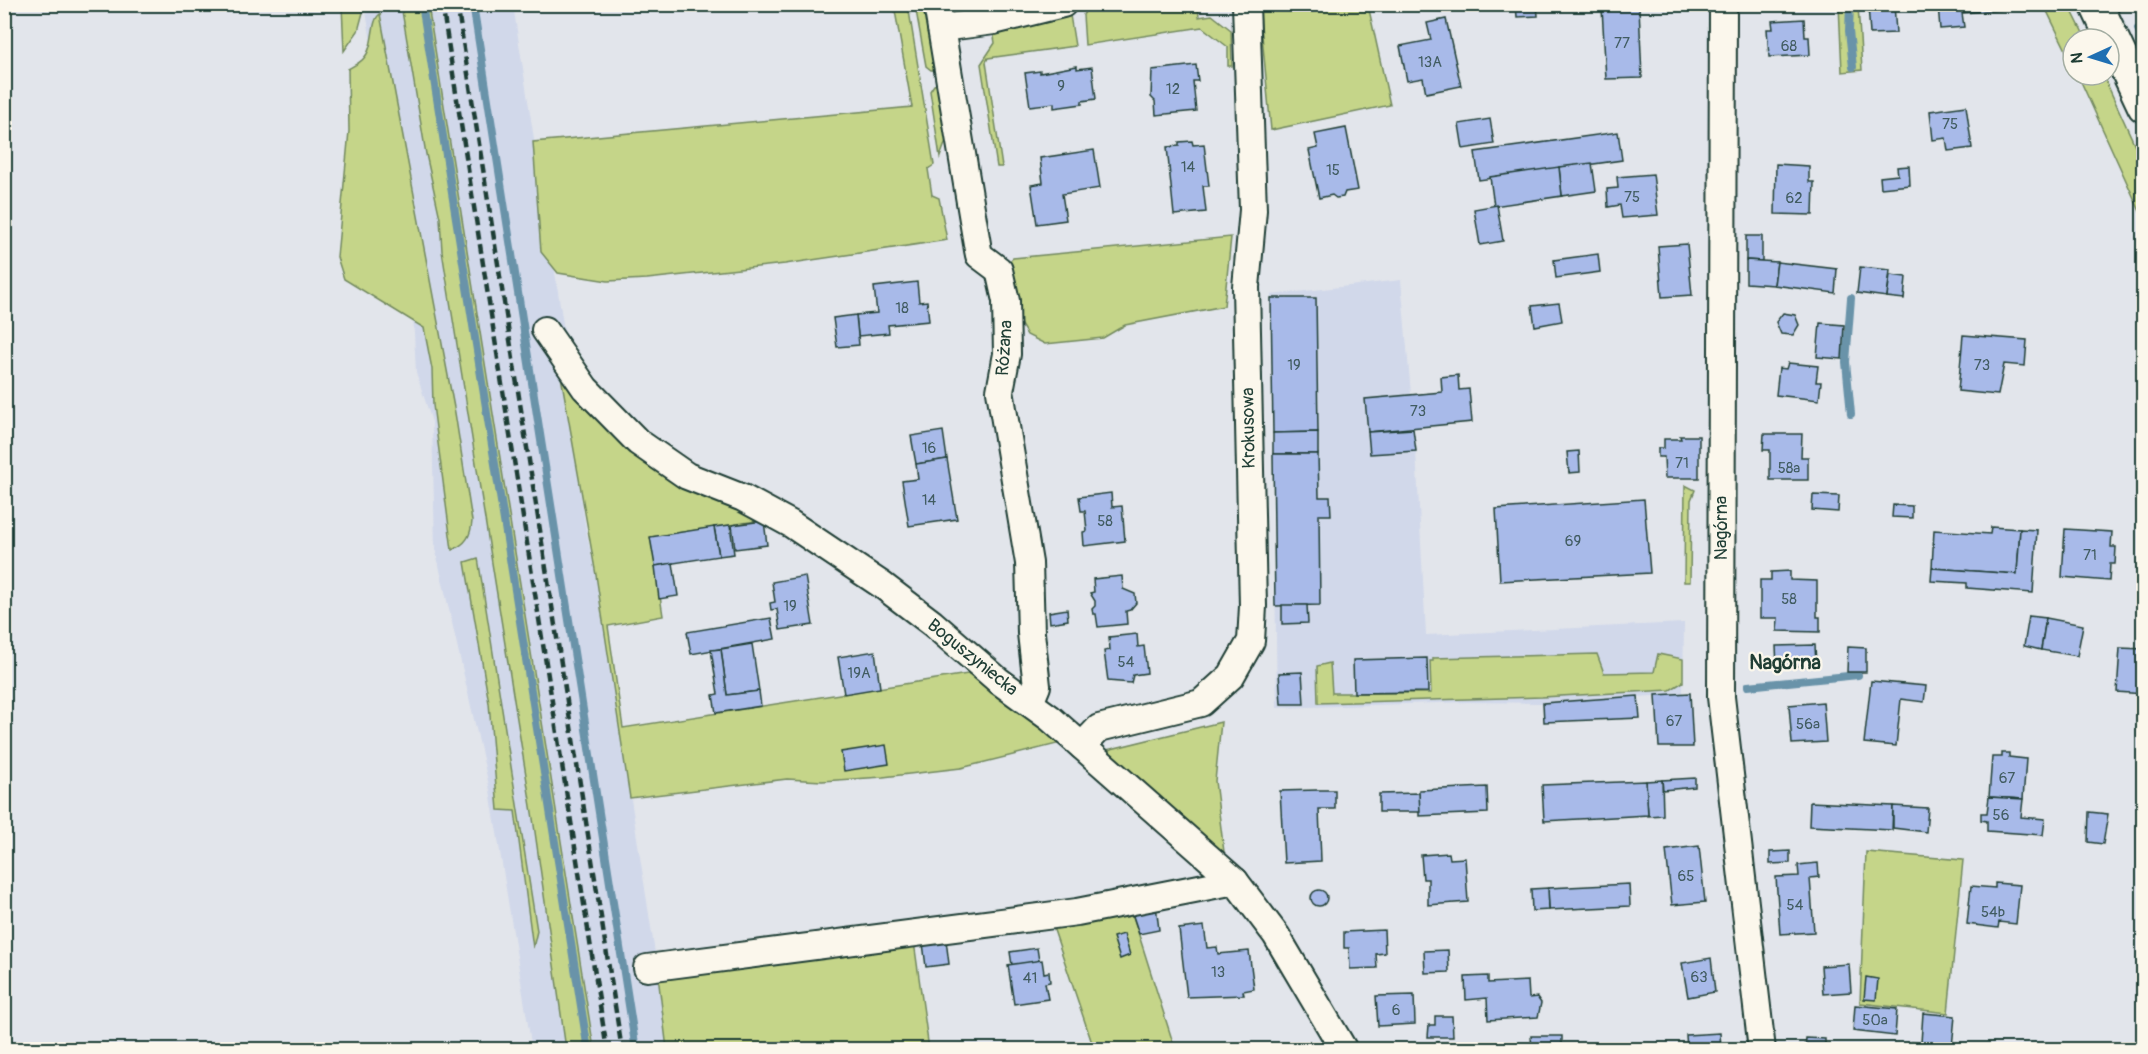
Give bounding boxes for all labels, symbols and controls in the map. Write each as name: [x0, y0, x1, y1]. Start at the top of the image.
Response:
north arrow: [2061, 27, 2121, 87]
house number: 77: [1614, 34, 1630, 53]
house number: 68: [1781, 37, 1798, 56]
text: N: [2067, 52, 2087, 64]
house number: 13A: [1418, 53, 1442, 72]
house number: 9: [1057, 77, 1065, 96]
house number: 12: [1166, 80, 1180, 99]
house number: 75: [1942, 115, 1958, 134]
house number: 14: [1181, 158, 1196, 177]
house number: 15: [1326, 161, 1340, 180]
house number: 75: [1624, 188, 1640, 207]
house number: 62: [1785, 189, 1803, 208]
house number: 18: [895, 299, 909, 318]
street label: Różana: [991, 319, 1018, 377]
house number: 19: [1287, 356, 1301, 375]
house number: 73: [1974, 356, 1990, 375]
street label: Krokusowa: [1236, 387, 1261, 469]
house number: 73: [1410, 402, 1426, 421]
house number: 16: [922, 439, 936, 458]
house number: 71: [1675, 454, 1689, 473]
house number: 58a: [1778, 459, 1800, 478]
house number: 14: [922, 491, 937, 510]
street label: Nagórna: [1710, 496, 1733, 560]
house number: 58: [1097, 512, 1113, 531]
house number: 69: [1565, 532, 1581, 551]
house number: 71: [2083, 546, 2097, 565]
house number: 58: [1781, 590, 1797, 609]
house number: 19: [783, 597, 797, 616]
street label: Boguszyniecka: [923, 614, 1023, 701]
district label: Nagórna: [1749, 650, 1821, 675]
house number: 54: [1118, 653, 1135, 672]
house number: 19A: [847, 664, 871, 683]
house number: 67: [1666, 712, 1682, 731]
house number: 56a: [1796, 715, 1820, 734]
house number: 67: [1999, 769, 2015, 788]
house number: 56: [1993, 806, 2009, 825]
house number: 65: [1678, 867, 1694, 886]
house number: 54: [1787, 896, 1804, 915]
house number: 54b: [1981, 903, 2005, 922]
house number: 13: [1211, 963, 1225, 982]
house number: 63: [1690, 968, 1708, 987]
house number: 41: [1023, 969, 1037, 988]
house number: 6: [1392, 1001, 1400, 1020]
house number: 50a: [1862, 1011, 1888, 1030]

